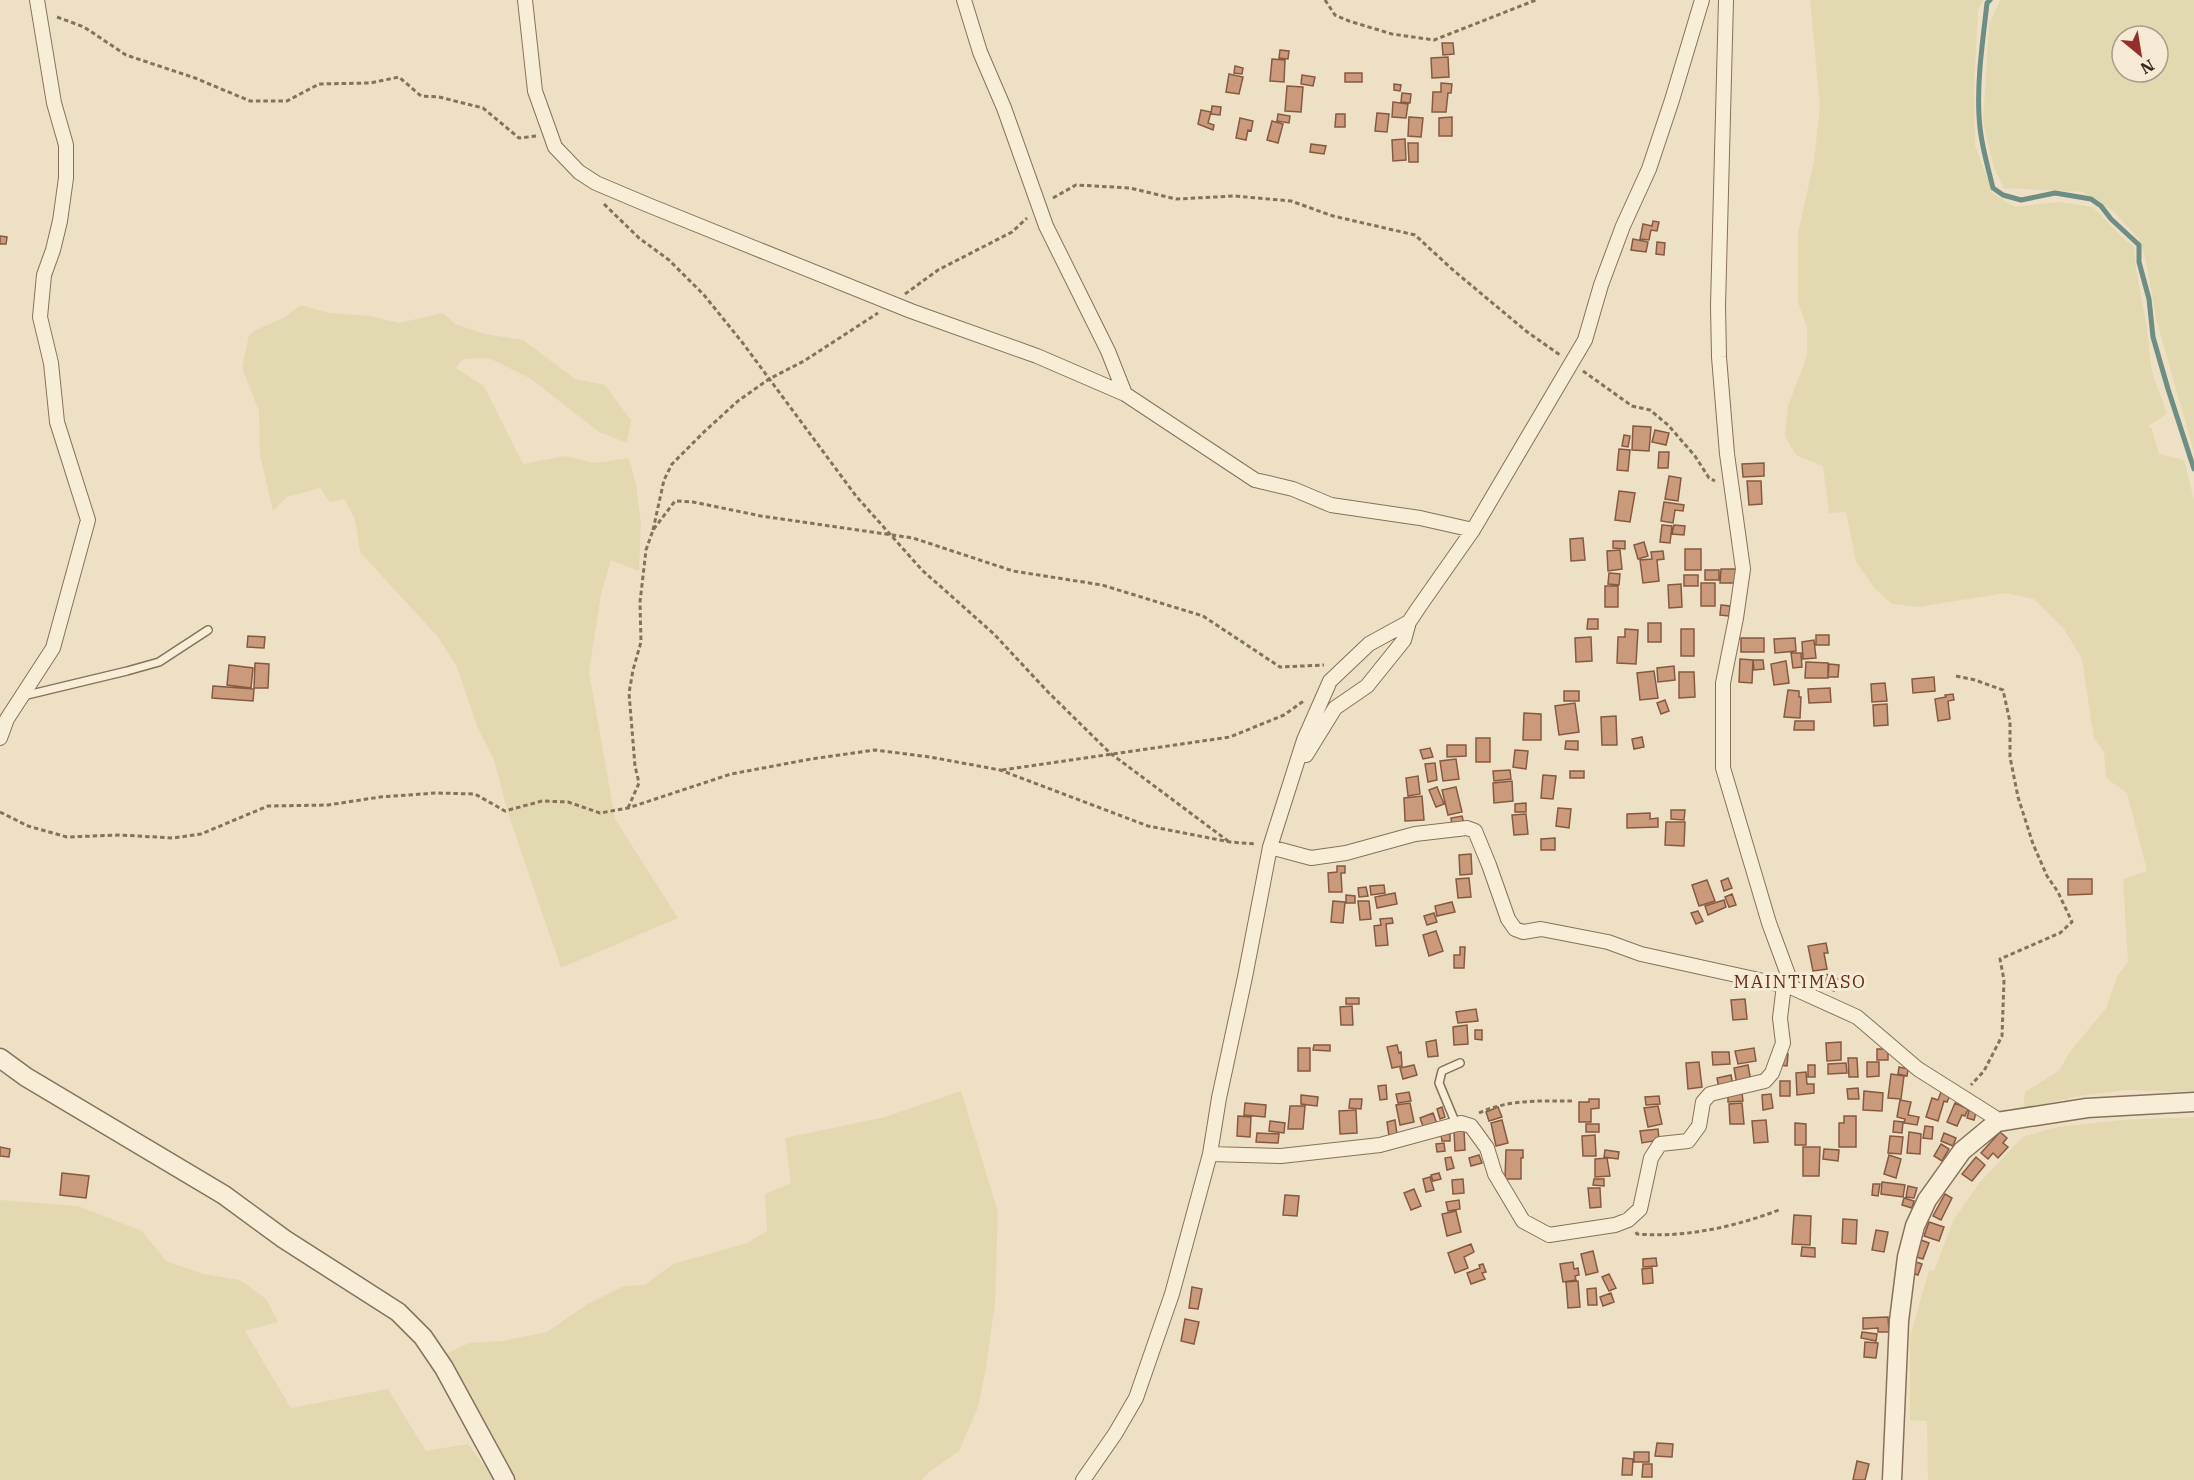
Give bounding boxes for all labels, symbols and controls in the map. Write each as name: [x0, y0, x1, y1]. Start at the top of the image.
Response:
north arrow: [2110, 24, 2170, 84]
text: N: [2137, 55, 2158, 79]
district label: MAINTIMASO: [1734, 970, 1866, 993]

